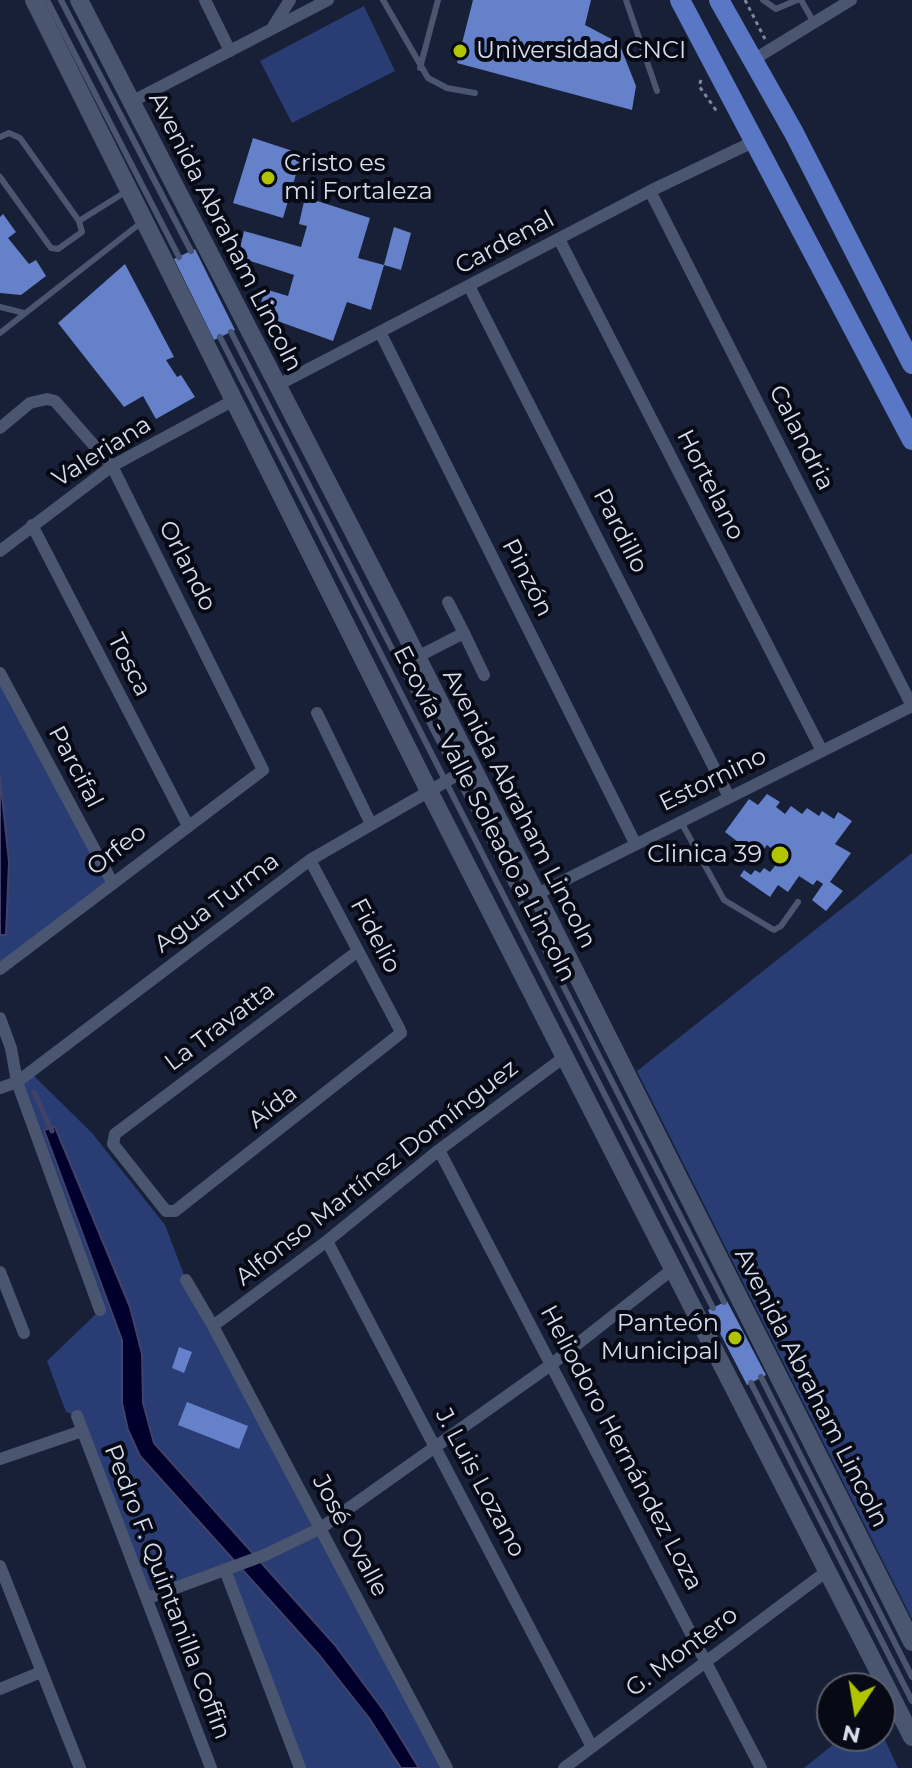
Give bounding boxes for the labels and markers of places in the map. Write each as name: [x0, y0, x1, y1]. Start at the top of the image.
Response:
place label: Universidad CNCI: [476, 37, 686, 65]
marker: Universidad CNCI: [451, 42, 469, 60]
place label: Cristo es mi Fortaleza: [284, 150, 433, 206]
marker: Cristo es mi Fortaleza: [259, 169, 277, 187]
place label: Clinica 39: [647, 841, 762, 869]
marker: Clinica 39: [769, 844, 791, 866]
place label: Panteón Municipal: [601, 1310, 719, 1366]
marker: Panteón Municipal: [726, 1329, 744, 1347]

